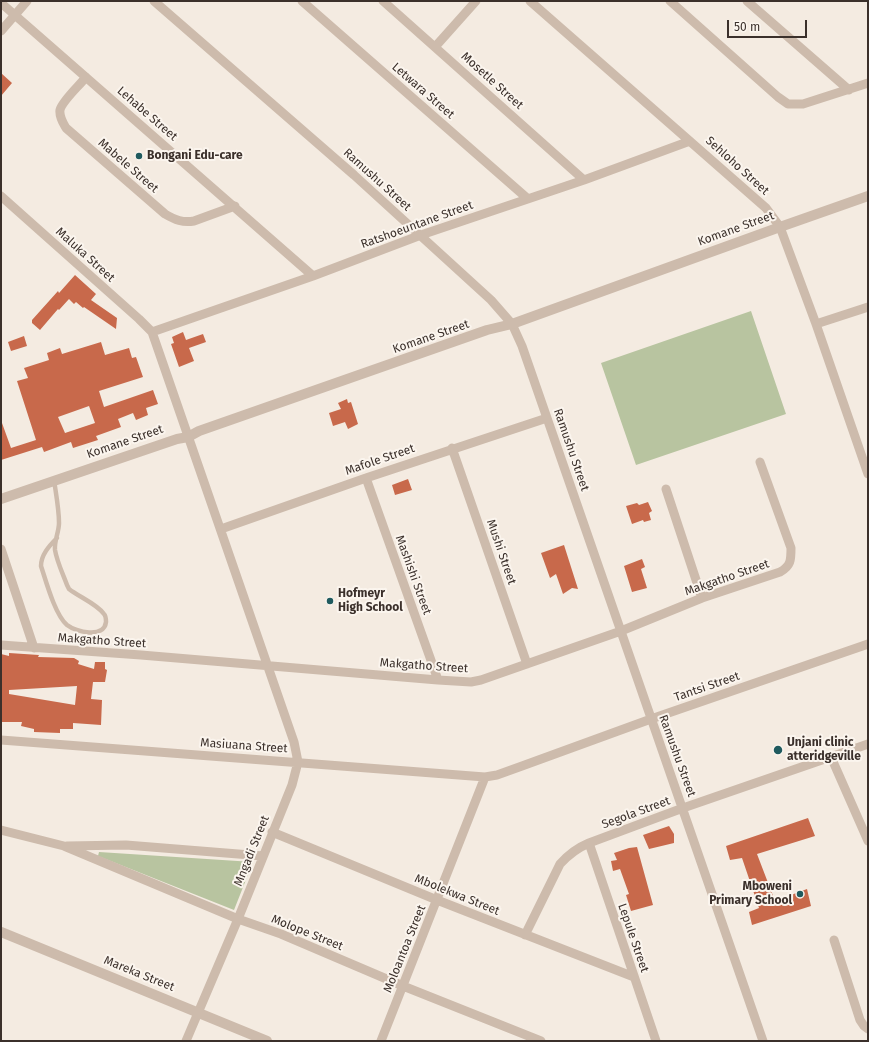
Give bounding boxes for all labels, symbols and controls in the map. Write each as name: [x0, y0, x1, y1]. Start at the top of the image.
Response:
scale bar: [729, 12, 809, 38]
text: 50 m: [734, 20, 760, 34]
street label: Mosetle Street: [458, 49, 526, 113]
street label: Letwara Street: [389, 60, 457, 122]
street label: Lehabe Street: [114, 84, 180, 144]
street label: Sehloho Street: [702, 134, 772, 198]
street label: Mabele Street: [95, 136, 161, 196]
street label: Ramushu Street: [340, 146, 414, 214]
place label: Bongani Edu-care: [147, 149, 243, 163]
marker: Bongani Edu-care: [134, 151, 144, 161]
street label: Ratshoeuntane Street: [359, 198, 475, 252]
street label: Komane Street: [696, 209, 776, 249]
street label: Maluka Street: [53, 225, 117, 285]
street label: Komane Street: [391, 317, 471, 357]
street label: Ramushu Street: [550, 407, 592, 493]
street label: Komane Street: [85, 422, 165, 462]
street label: Mafole Street: [343, 441, 417, 479]
street label: Mushi Street: [483, 517, 519, 587]
street label: Mashishi Street: [392, 533, 434, 617]
street label: Makgatho Street: [683, 557, 771, 599]
place label: Hofmeyr High School: [338, 587, 403, 615]
marker: Hofmeyr High School: [325, 596, 335, 606]
street label: Makgatho Street: [57, 631, 147, 651]
street label: Makgatho Street: [379, 656, 469, 676]
street label: Tantsi Street: [672, 669, 742, 705]
street label: Ramushu Street: [655, 713, 699, 799]
street label: Masiuana Street: [200, 736, 288, 756]
place label: Unjani clinic atteridgeville: [787, 736, 861, 764]
marker: Unjani clinic atteridgeville: [772, 744, 784, 756]
street label: Segola Street: [600, 794, 672, 832]
street label: Mngadi Street: [231, 813, 273, 889]
street label: Mbolekwa Street: [412, 871, 502, 919]
place label: Mboweni Primary School: [709, 880, 792, 908]
marker: Mboweni Primary School: [795, 889, 805, 899]
street label: Lepule Street: [614, 902, 652, 974]
street label: Moloantoa Street: [381, 903, 429, 995]
street label: Molope Street: [269, 912, 345, 954]
street label: Mareka Street: [102, 953, 176, 995]

